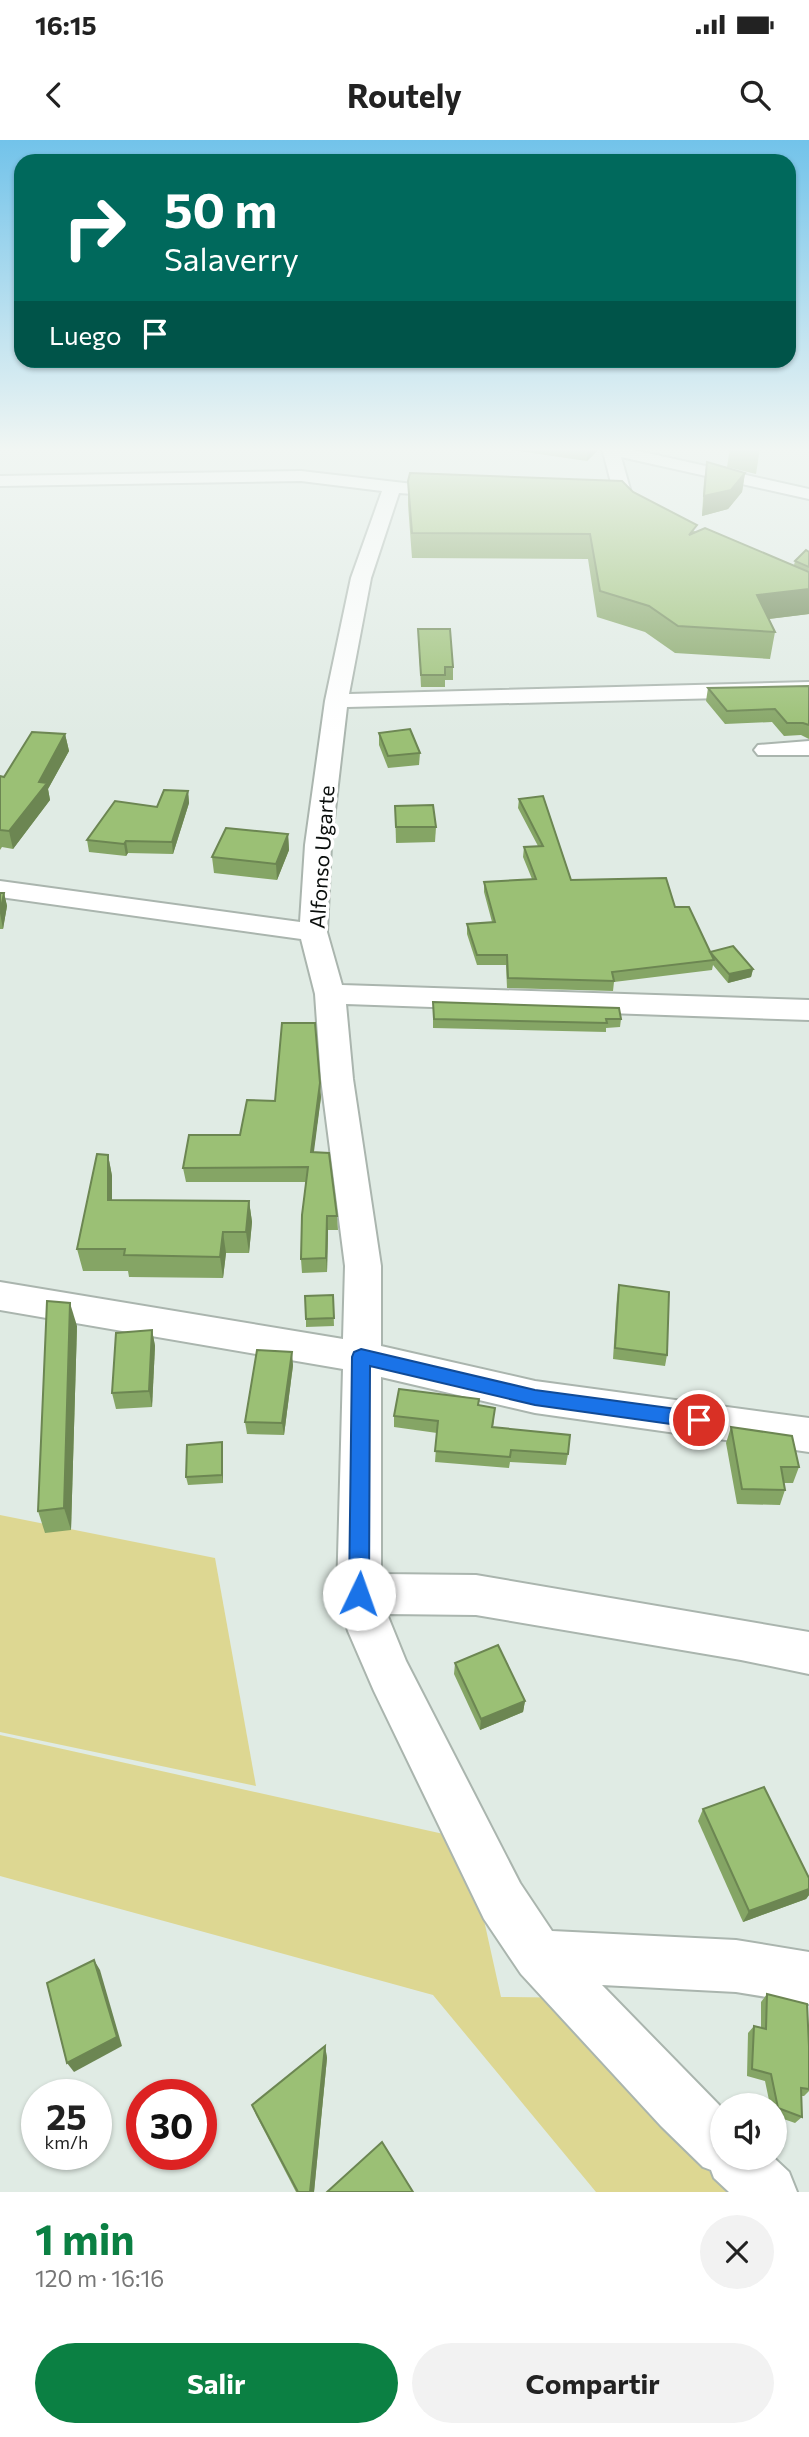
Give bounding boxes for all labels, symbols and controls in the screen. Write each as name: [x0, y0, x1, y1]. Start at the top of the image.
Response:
text: 16:15: [35, 9, 97, 40]
text: Routely: [347, 75, 462, 115]
icon: back: [35, 76, 73, 114]
icon: search: [736, 76, 774, 114]
text: 50 m: [164, 178, 277, 238]
icon: right: [49, 182, 140, 273]
text: Salaverry: [164, 238, 299, 278]
icon: arrive: [136, 315, 174, 353]
text: Luego: [49, 319, 122, 350]
street label: Alfonso Ugarte: [304, 784, 338, 930]
pin: [669, 1390, 729, 1450]
icon: arrive: [680, 1401, 718, 1439]
position arrow: [322, 1557, 396, 1631]
speed limit sign: 30: [126, 2079, 217, 2170]
map controls: [710, 2093, 787, 2170]
button: sound: [710, 2093, 787, 2170]
text: 25: [46, 2094, 87, 2137]
text: km/h: [45, 2131, 88, 2153]
text: 1 min: [35, 2212, 135, 2264]
button: close: [700, 2215, 774, 2289]
text: 120 m · 16:16: [35, 2264, 164, 2292]
button: Salir: [35, 2343, 398, 2423]
button: Compartir: [412, 2343, 774, 2423]

